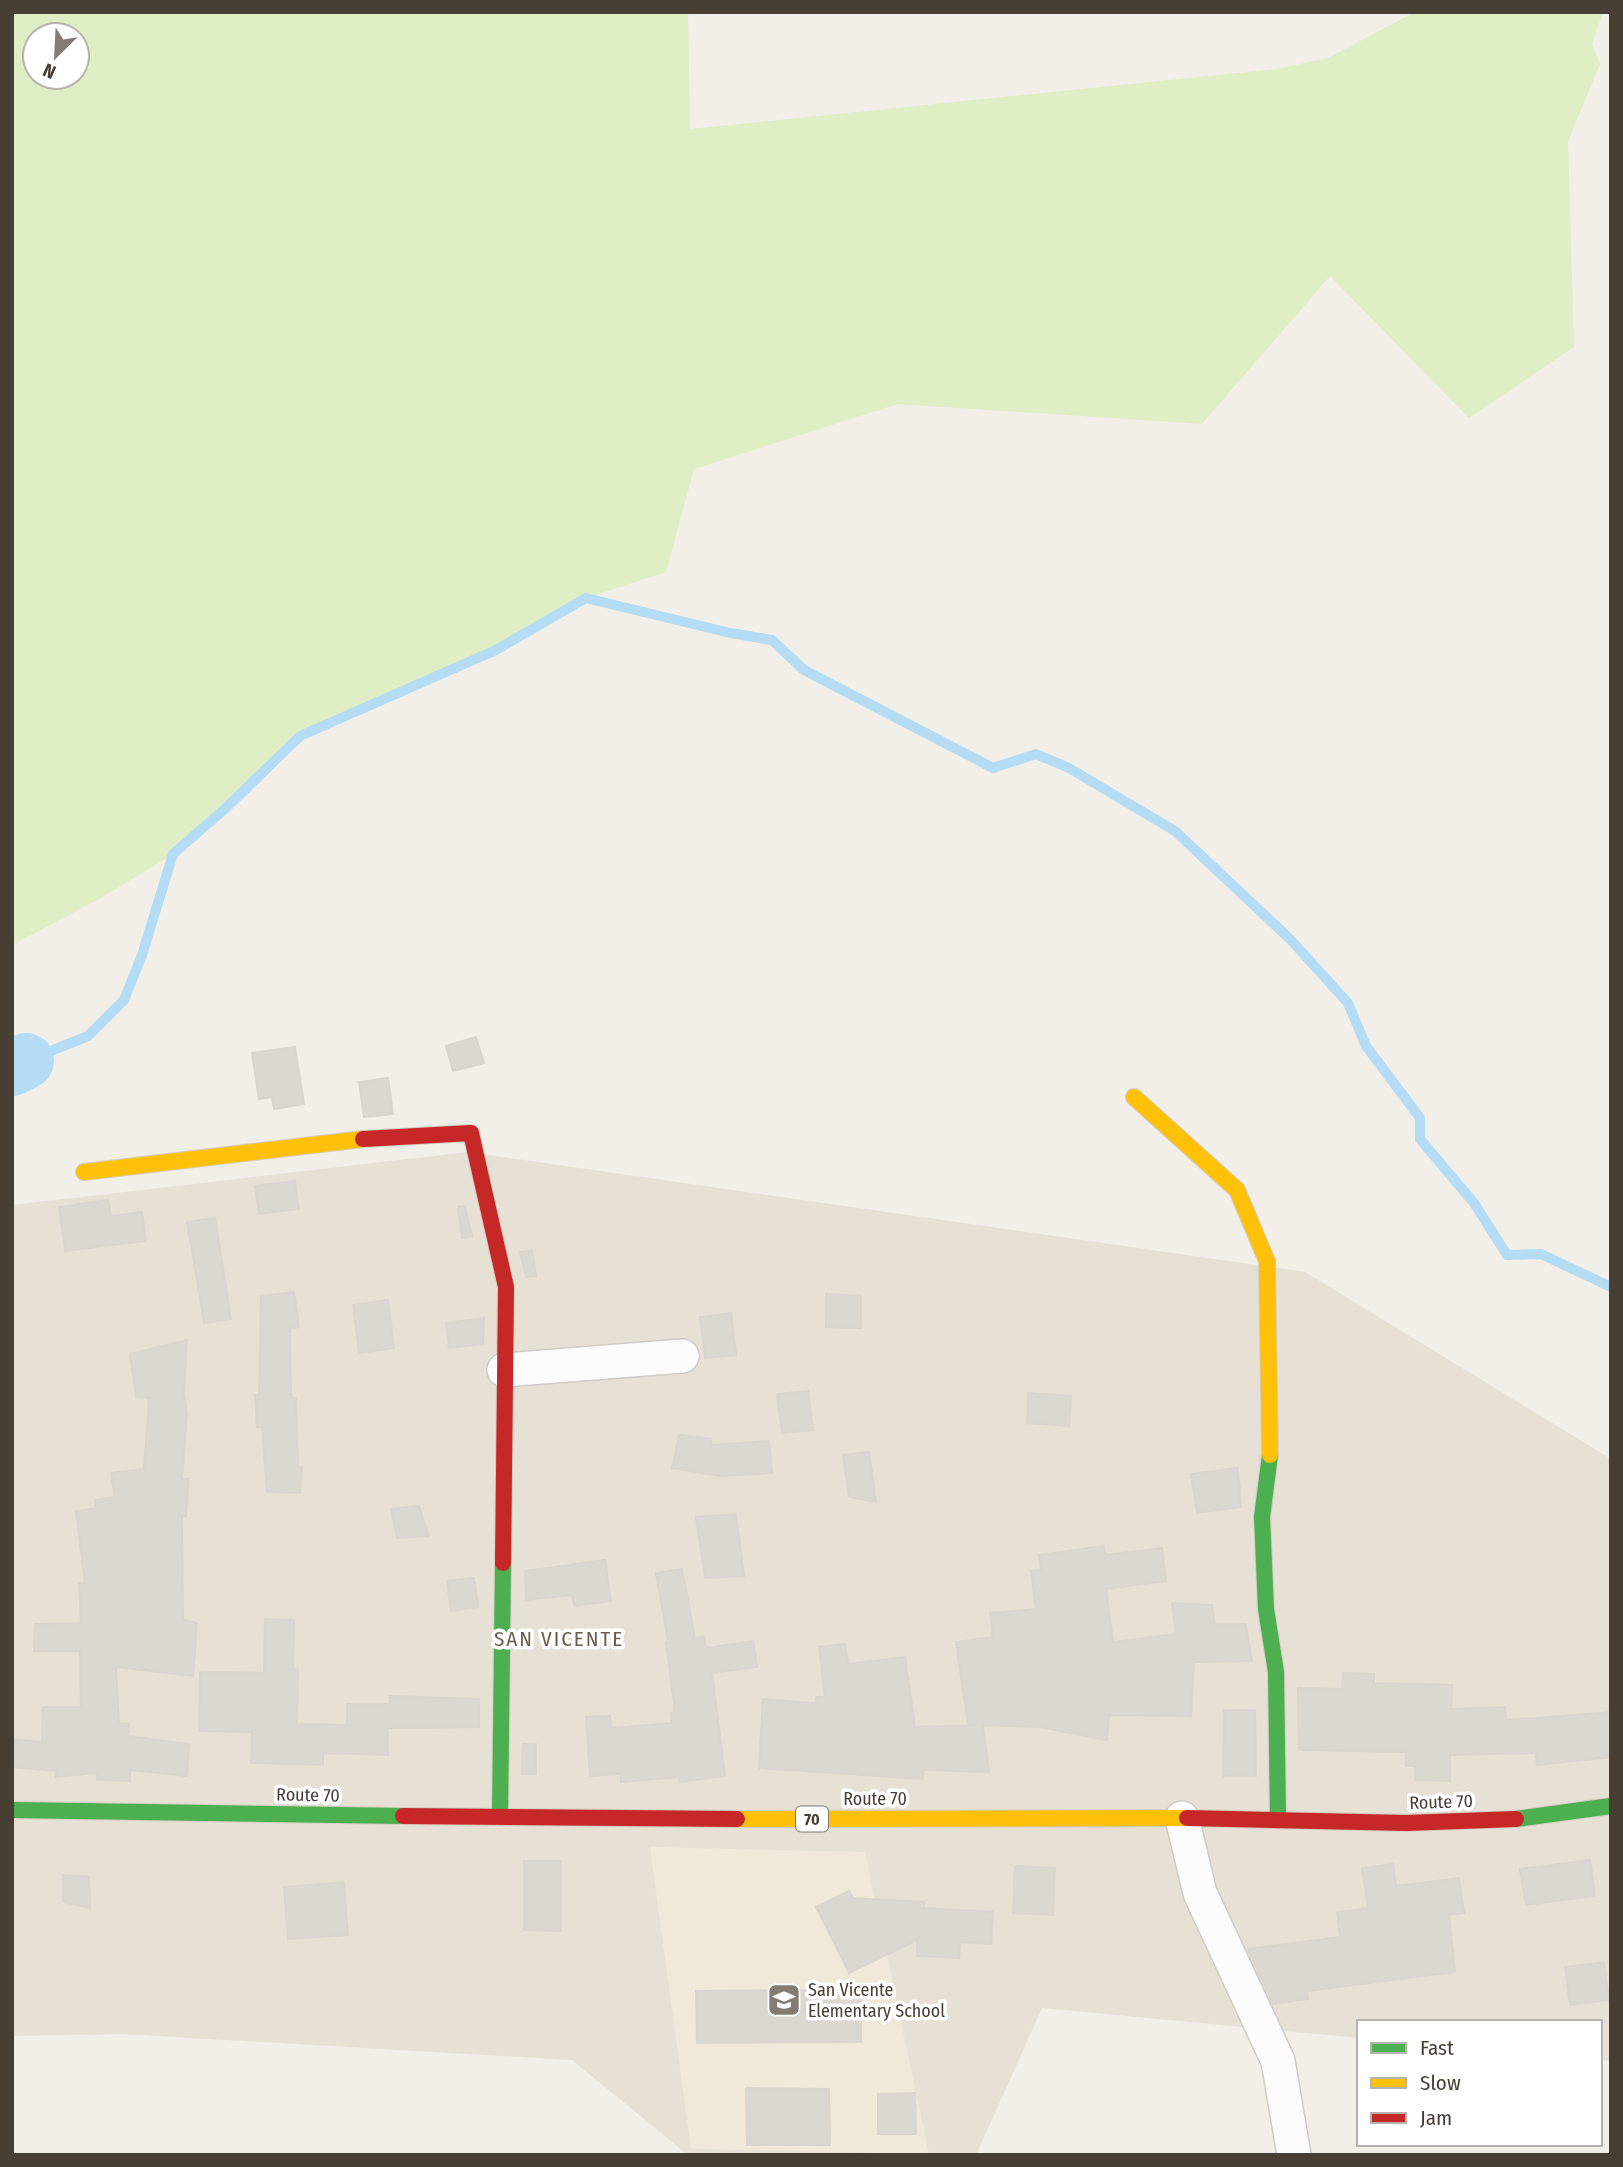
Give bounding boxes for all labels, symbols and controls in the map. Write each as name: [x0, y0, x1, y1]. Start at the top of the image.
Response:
north arrow: [21, 21, 91, 91]
text: N: [39, 58, 59, 84]
district label: SAN VICENTE: [494, 1626, 624, 1652]
street label: Route 70: [276, 1783, 340, 1807]
street label: Route 70: [843, 1788, 907, 1810]
street label: Route 70: [1409, 1790, 1473, 1814]
road number: 70: [796, 1806, 828, 1831]
place label: San Vicente Elementary School: [808, 1979, 945, 2022]
school or university icon: San Vicente Elementary School: [765, 1981, 803, 2019]
legend: [1357, 2020, 1602, 2146]
text: Fast: [1420, 2035, 1454, 2061]
text: Slow: [1420, 2070, 1461, 2096]
text: Jam: [1420, 2105, 1452, 2131]

